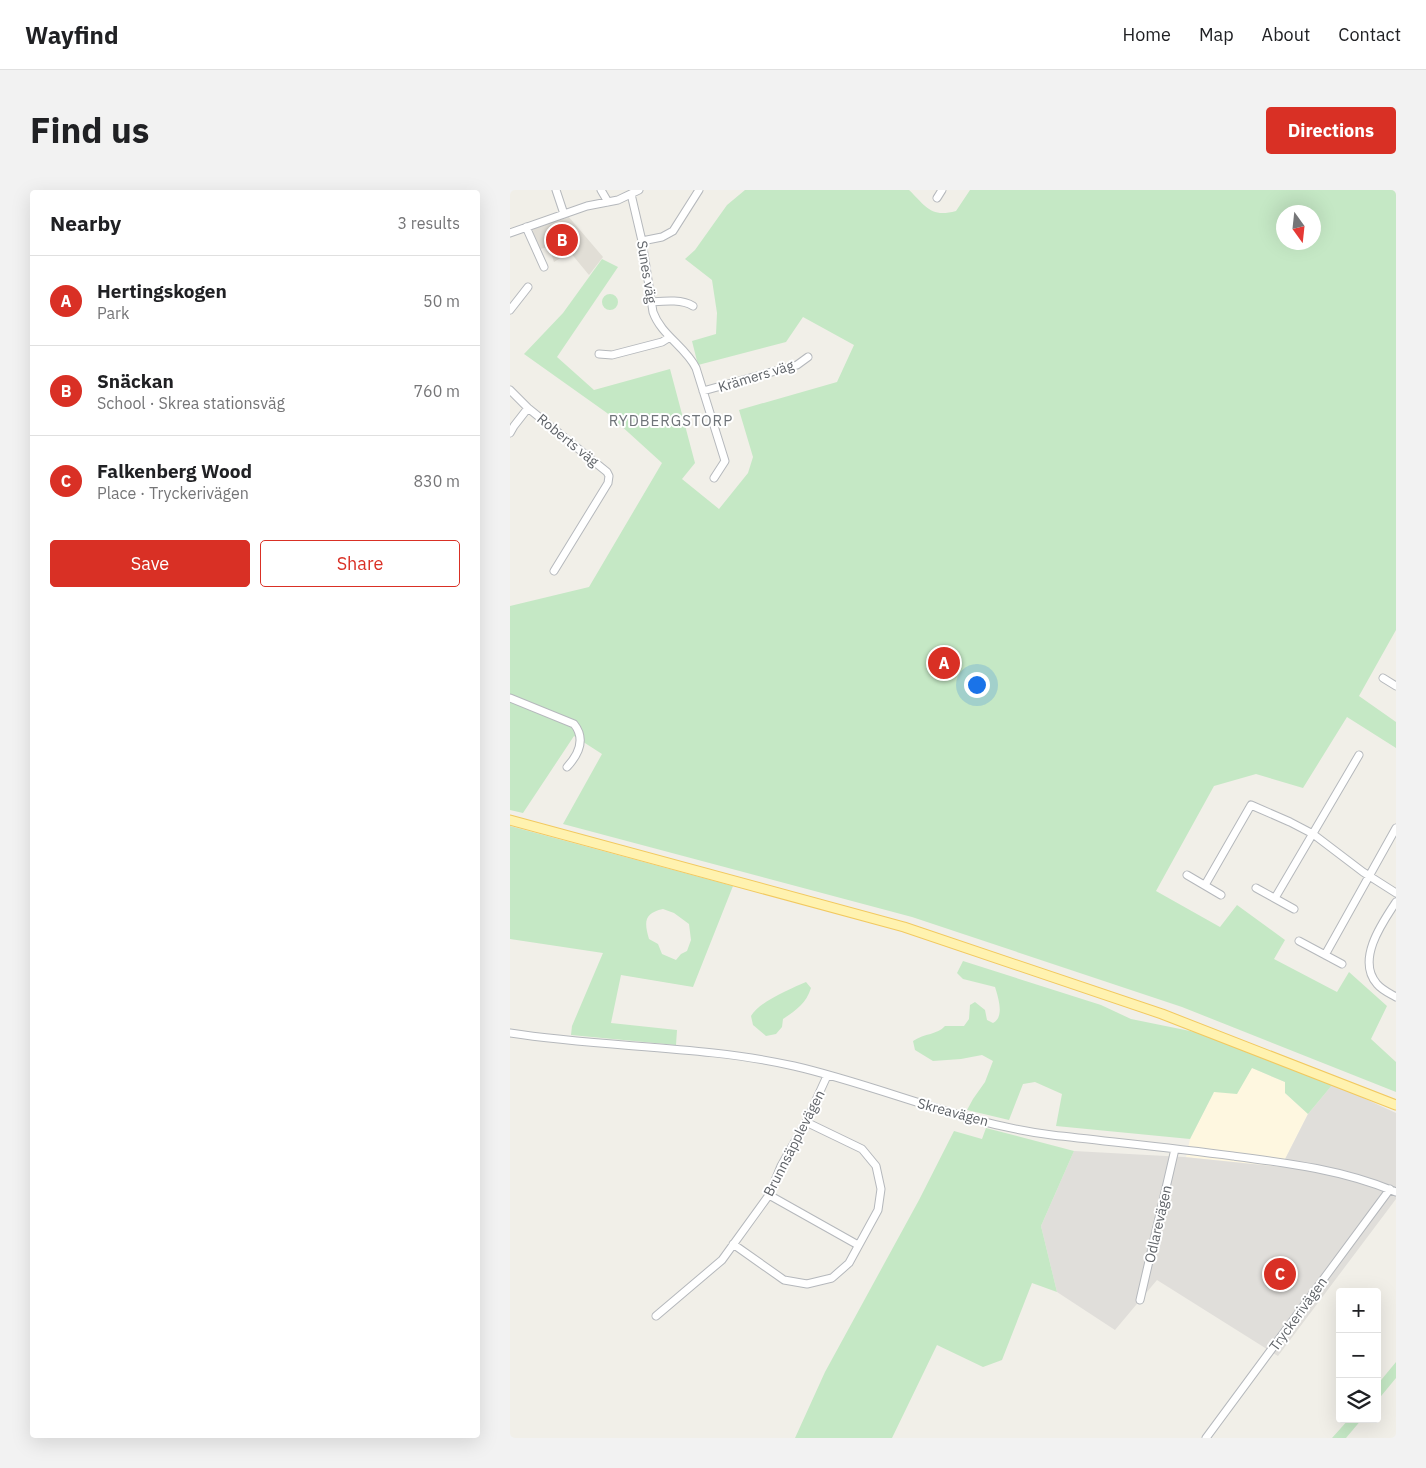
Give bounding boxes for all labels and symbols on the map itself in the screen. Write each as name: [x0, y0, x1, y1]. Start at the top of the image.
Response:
north arrow: [1276, 205, 1321, 250]
pin: B: [546, 221, 578, 259]
street label: Sunes väg: [633, 239, 661, 305]
street label: Krämers väg: [716, 356, 797, 396]
street label: Roberts väg: [533, 410, 603, 471]
district label: RYDBERGSTORP: [609, 411, 733, 430]
pin: A: [928, 644, 960, 682]
your location: [964, 672, 990, 698]
street label: Brunnsäpplevägen: [759, 1087, 829, 1199]
street label: Skreavägen: [915, 1094, 991, 1130]
street label: Odlarevägen: [1140, 1183, 1176, 1265]
pin: C: [1264, 1255, 1296, 1293]
street label: Tryckerivägen: [1265, 1273, 1331, 1355]

